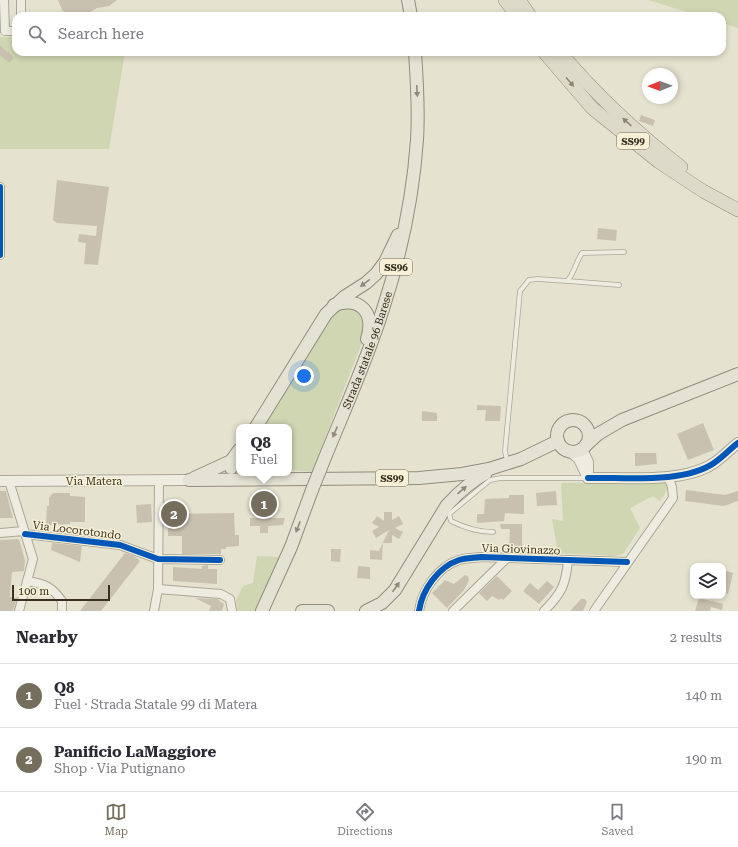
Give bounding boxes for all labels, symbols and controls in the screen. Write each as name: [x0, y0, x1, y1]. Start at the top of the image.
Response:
search box: [12, 12, 726, 56]
icon: search: [26, 23, 48, 45]
text: Search here: [58, 25, 144, 43]
north arrow: [642, 68, 678, 104]
one-way arrow: [565, 76, 574, 87]
one-way arrow: [414, 85, 420, 98]
one-way arrow: [622, 118, 631, 127]
road number: SS99: [617, 133, 649, 149]
road number: SS96: [380, 259, 412, 275]
one-way arrow: [359, 279, 370, 288]
street label: Strada statale 96 Barese: [340, 290, 395, 411]
your location: [294, 366, 314, 386]
popup: [236, 424, 292, 476]
one-way arrow: [332, 427, 338, 438]
text: Q8: [251, 434, 271, 452]
text: Fuel: [251, 452, 277, 467]
road number: SS99: [376, 470, 408, 486]
street label: Via Matera: [66, 475, 122, 488]
one-way arrow: [457, 485, 468, 494]
pin: 1: [251, 489, 277, 519]
pin: 2: [161, 499, 187, 529]
street label: Via Locorotondo: [32, 519, 122, 542]
one-way arrow: [295, 521, 301, 533]
street label: Via Giovinazzo: [481, 542, 561, 557]
map controls: [690, 563, 726, 599]
button: layers: [690, 563, 726, 599]
one-way arrow: [392, 582, 400, 593]
scale bar: [12, 583, 110, 602]
text: 100 m: [18, 585, 49, 598]
text: Nearby: [16, 627, 78, 647]
text: 2 results: [670, 630, 722, 645]
text: Q8: [54, 679, 75, 697]
text: 1: [25, 688, 33, 703]
text: 140 m: [685, 688, 722, 703]
text: Fuel · Strada Statale 99 di Matera: [54, 697, 257, 712]
text: Panificio LaMaggiore: [54, 743, 216, 761]
text: 2: [25, 752, 33, 767]
text: 190 m: [685, 752, 722, 767]
text: Shop · Via Putignano: [54, 761, 185, 776]
tab: Map: [105, 801, 128, 838]
tab: Directions: [337, 801, 392, 838]
tab: Saved: [602, 801, 633, 838]

